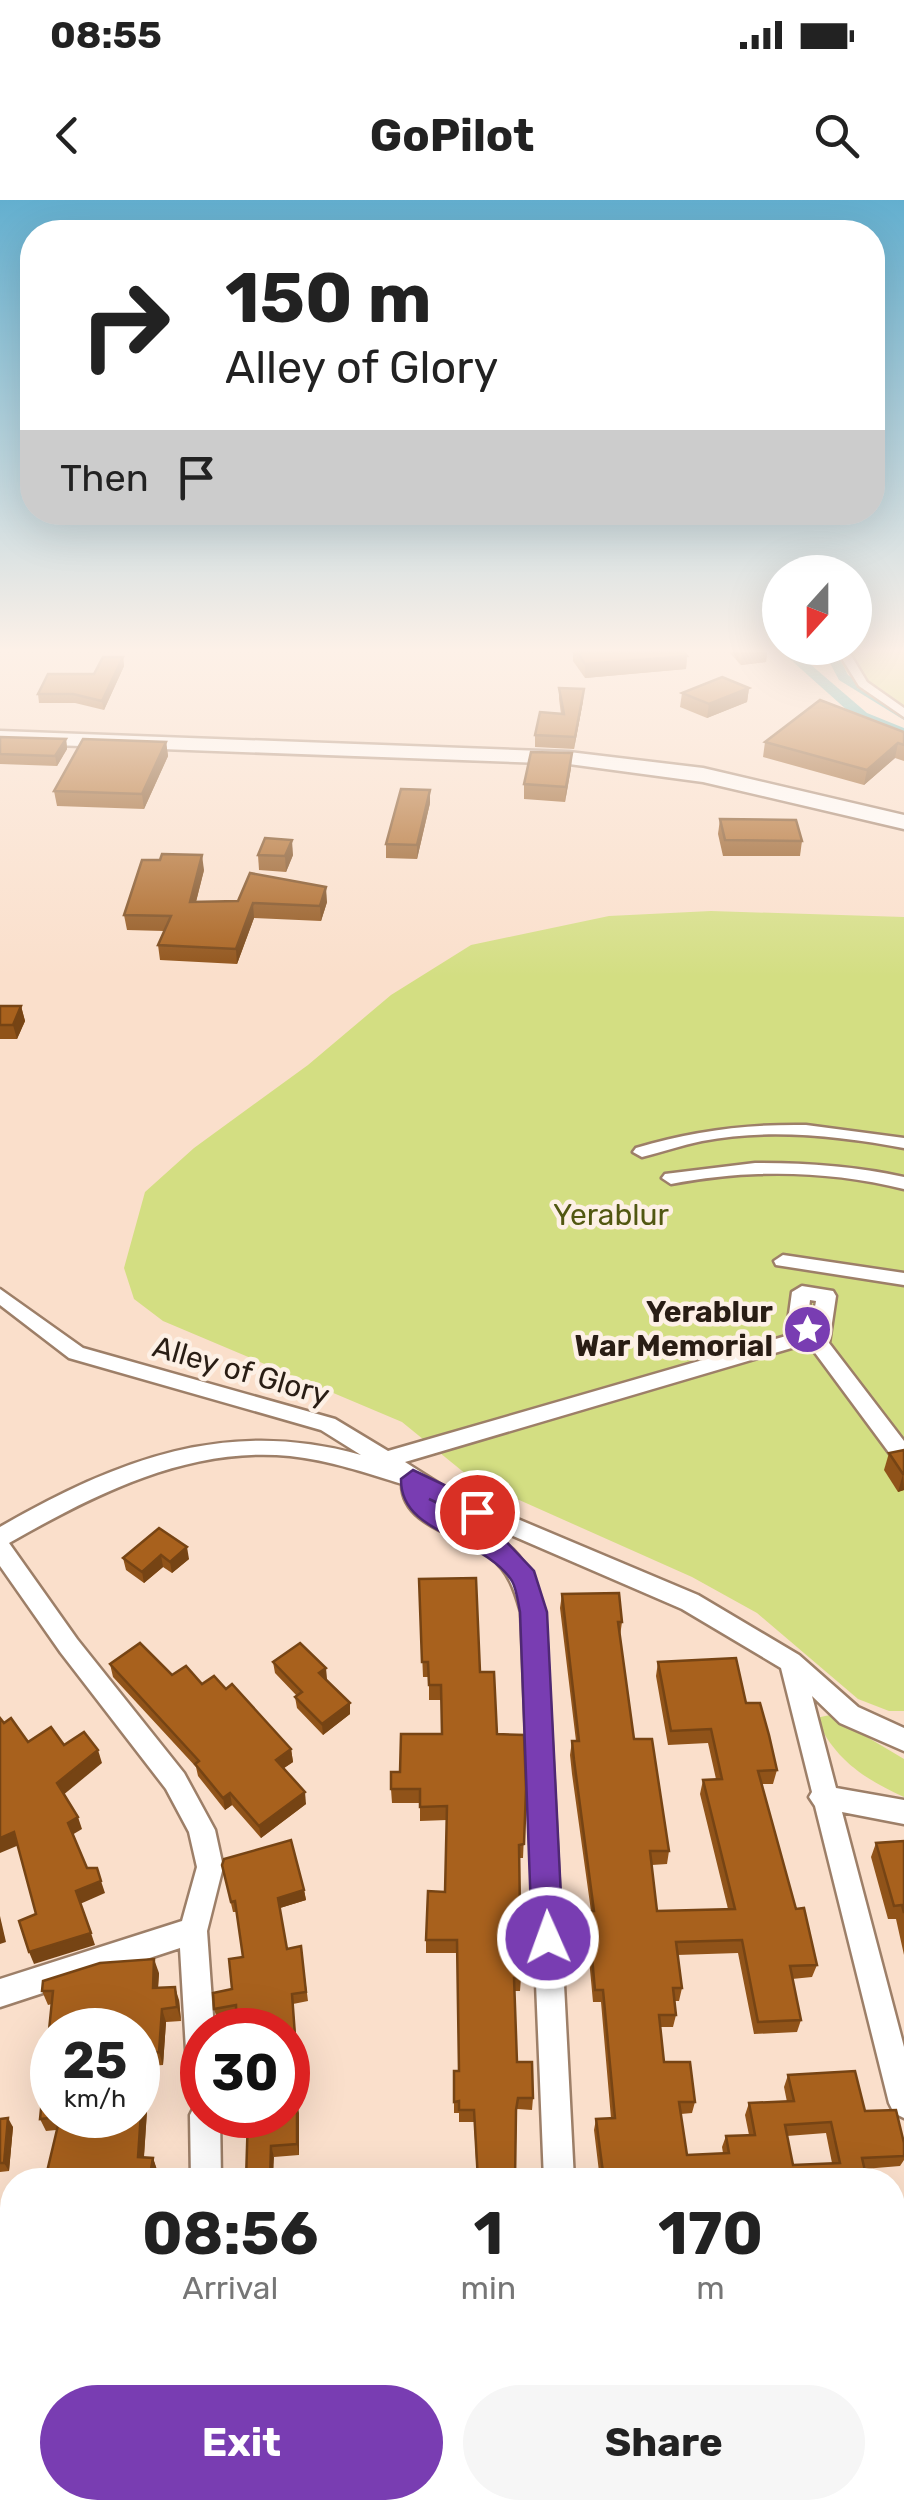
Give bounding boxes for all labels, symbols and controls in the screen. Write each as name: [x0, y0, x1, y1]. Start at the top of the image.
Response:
text: 08:55: [50, 12, 162, 58]
icon: back: [40, 108, 95, 163]
icon: search: [809, 108, 864, 163]
text: GoPilot: [370, 109, 534, 162]
text: 150 m: [225, 257, 432, 340]
icon: right: [60, 260, 190, 390]
text: Alley of Glory: [225, 341, 498, 394]
icon: arrive: [169, 450, 224, 505]
text: Then: [60, 455, 149, 501]
north arrow: [762, 555, 872, 665]
map controls: [762, 555, 872, 665]
park label: Yerablur: [553, 1197, 670, 1233]
place label: Yerablur War Memorial: [575, 1294, 773, 1364]
place icon: Yerablur War Memorial: [782, 1303, 834, 1355]
street label: Alley of Glory: [148, 1329, 334, 1413]
pin: [435, 1470, 520, 1555]
icon: arrive: [450, 1485, 505, 1540]
position arrow: [496, 1886, 600, 1990]
speed limit sign: 30: [180, 2008, 310, 2138]
text: 25: [63, 2031, 127, 2091]
text: km/h: [64, 2084, 126, 2113]
text: 08:56: [142, 2198, 319, 2269]
text: 1: [473, 2198, 503, 2269]
text: 170: [658, 2198, 763, 2269]
text: Arrival: [182, 2269, 278, 2307]
text: min: [461, 2269, 516, 2307]
text: m: [696, 2269, 725, 2307]
button: Exit: [40, 2385, 443, 2500]
button: Share: [463, 2385, 865, 2500]

